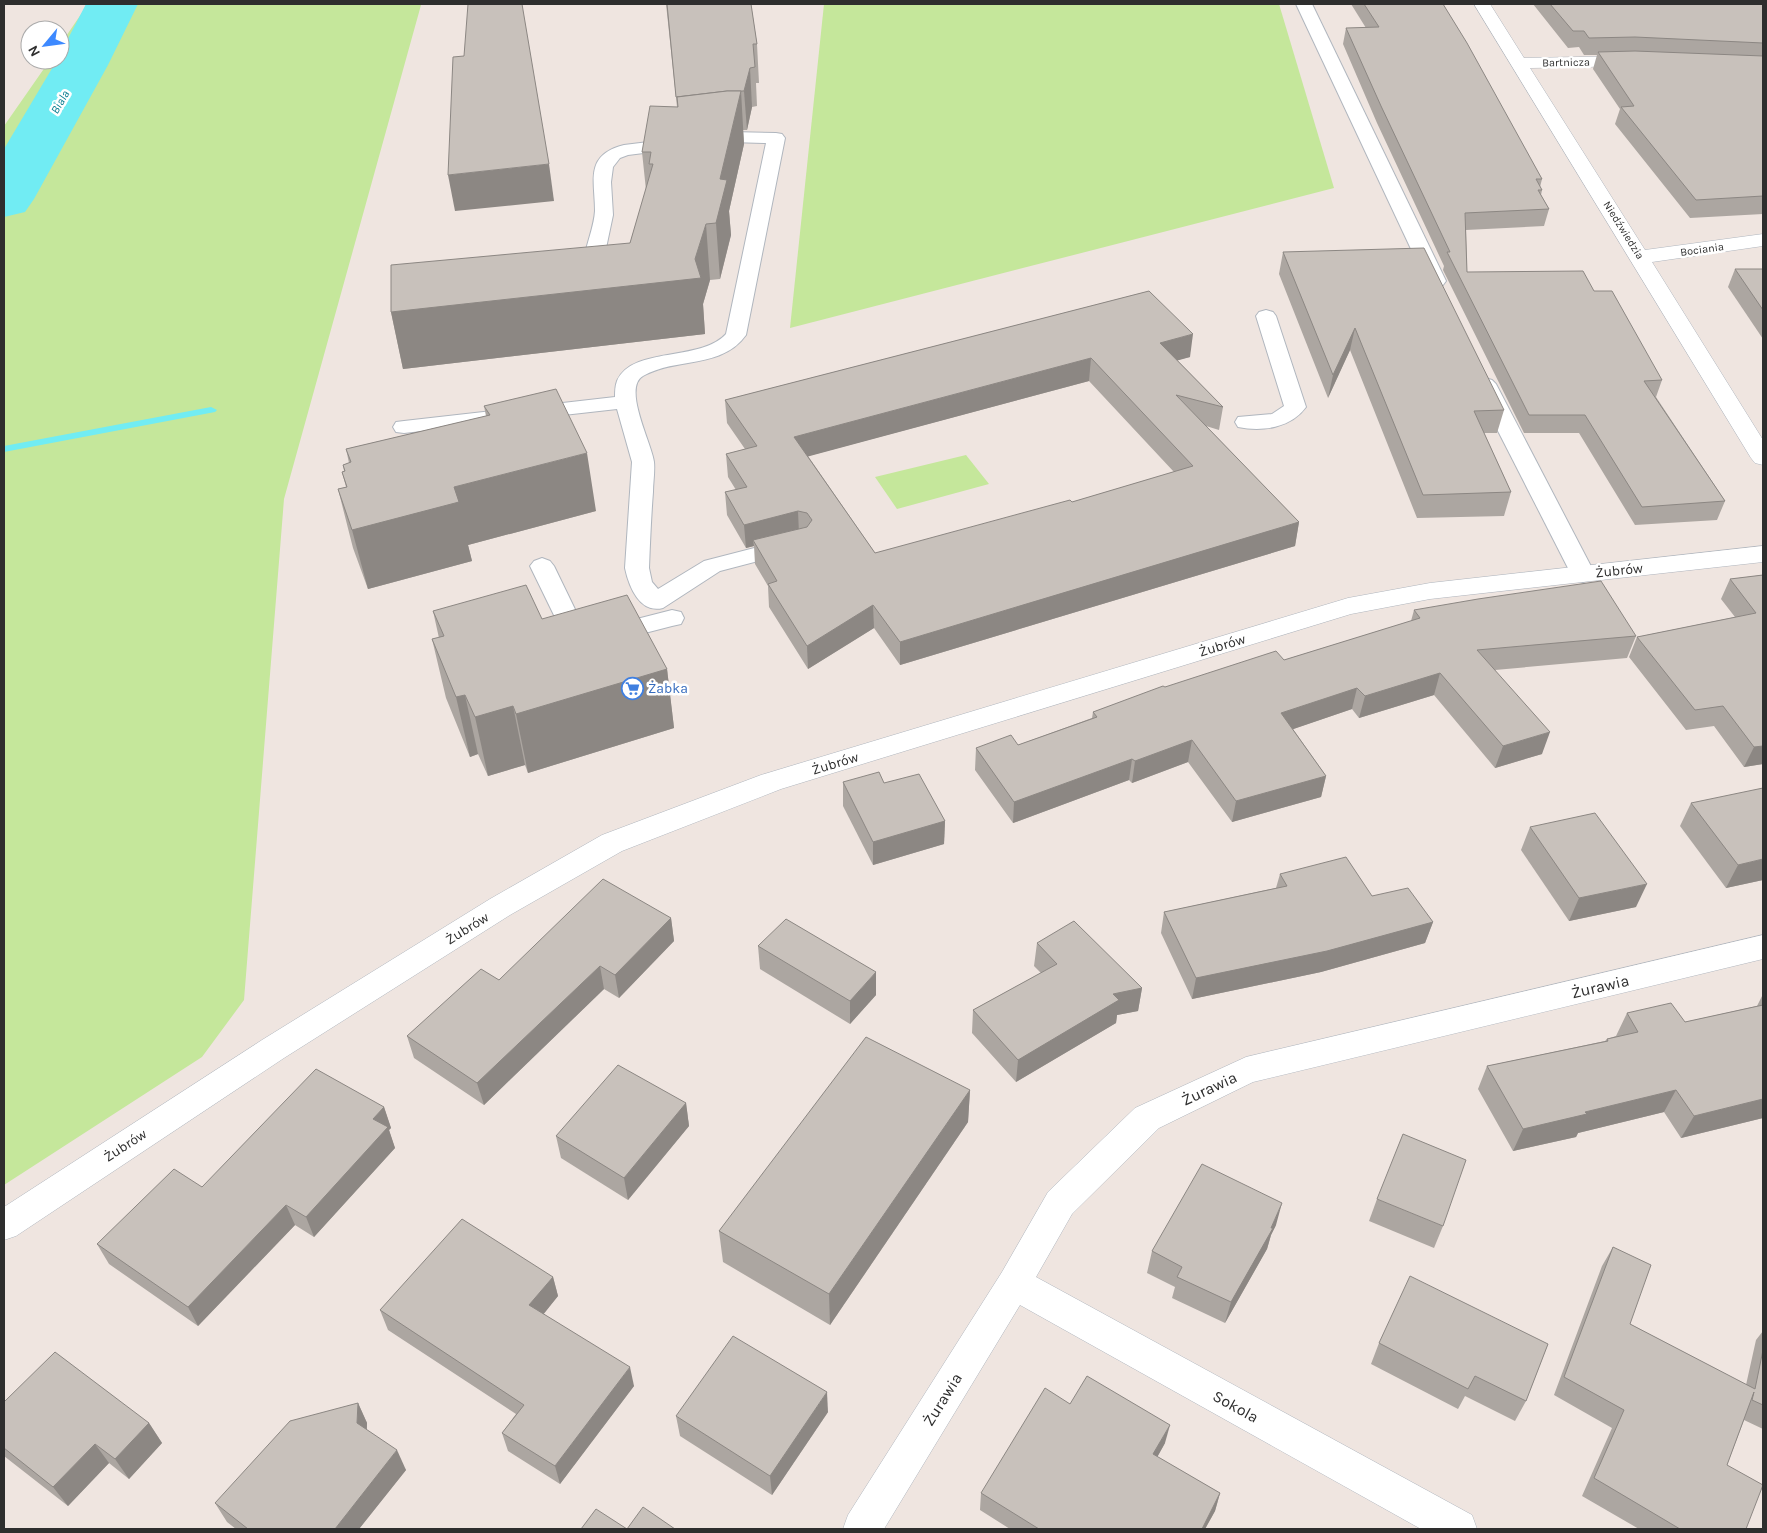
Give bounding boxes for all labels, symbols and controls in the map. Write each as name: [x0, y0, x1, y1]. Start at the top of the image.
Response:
north arrow: [20, 20, 70, 70]
text: N: [24, 43, 44, 60]
street label: Bartnicza: [1542, 56, 1590, 69]
water label: Biala: [48, 88, 72, 116]
street label: Niedźwiedzia: [1601, 199, 1647, 262]
street label: Bociania: [1679, 240, 1725, 259]
street label: Żubrów: [1594, 560, 1644, 581]
street label: Żubrów: [1197, 630, 1248, 661]
supermarket icon: Żabka: [620, 676, 644, 700]
place label: Żabka: [648, 680, 688, 697]
street label: Żubrów: [810, 748, 861, 779]
street label: Żubrów: [442, 909, 492, 948]
street label: Żurawia: [1569, 971, 1631, 1002]
street label: Żurawia: [1178, 1067, 1240, 1110]
street label: Żubrów: [101, 1125, 150, 1166]
street label: Żurawia: [919, 1369, 966, 1429]
street label: Sokola: [1210, 1386, 1262, 1427]

